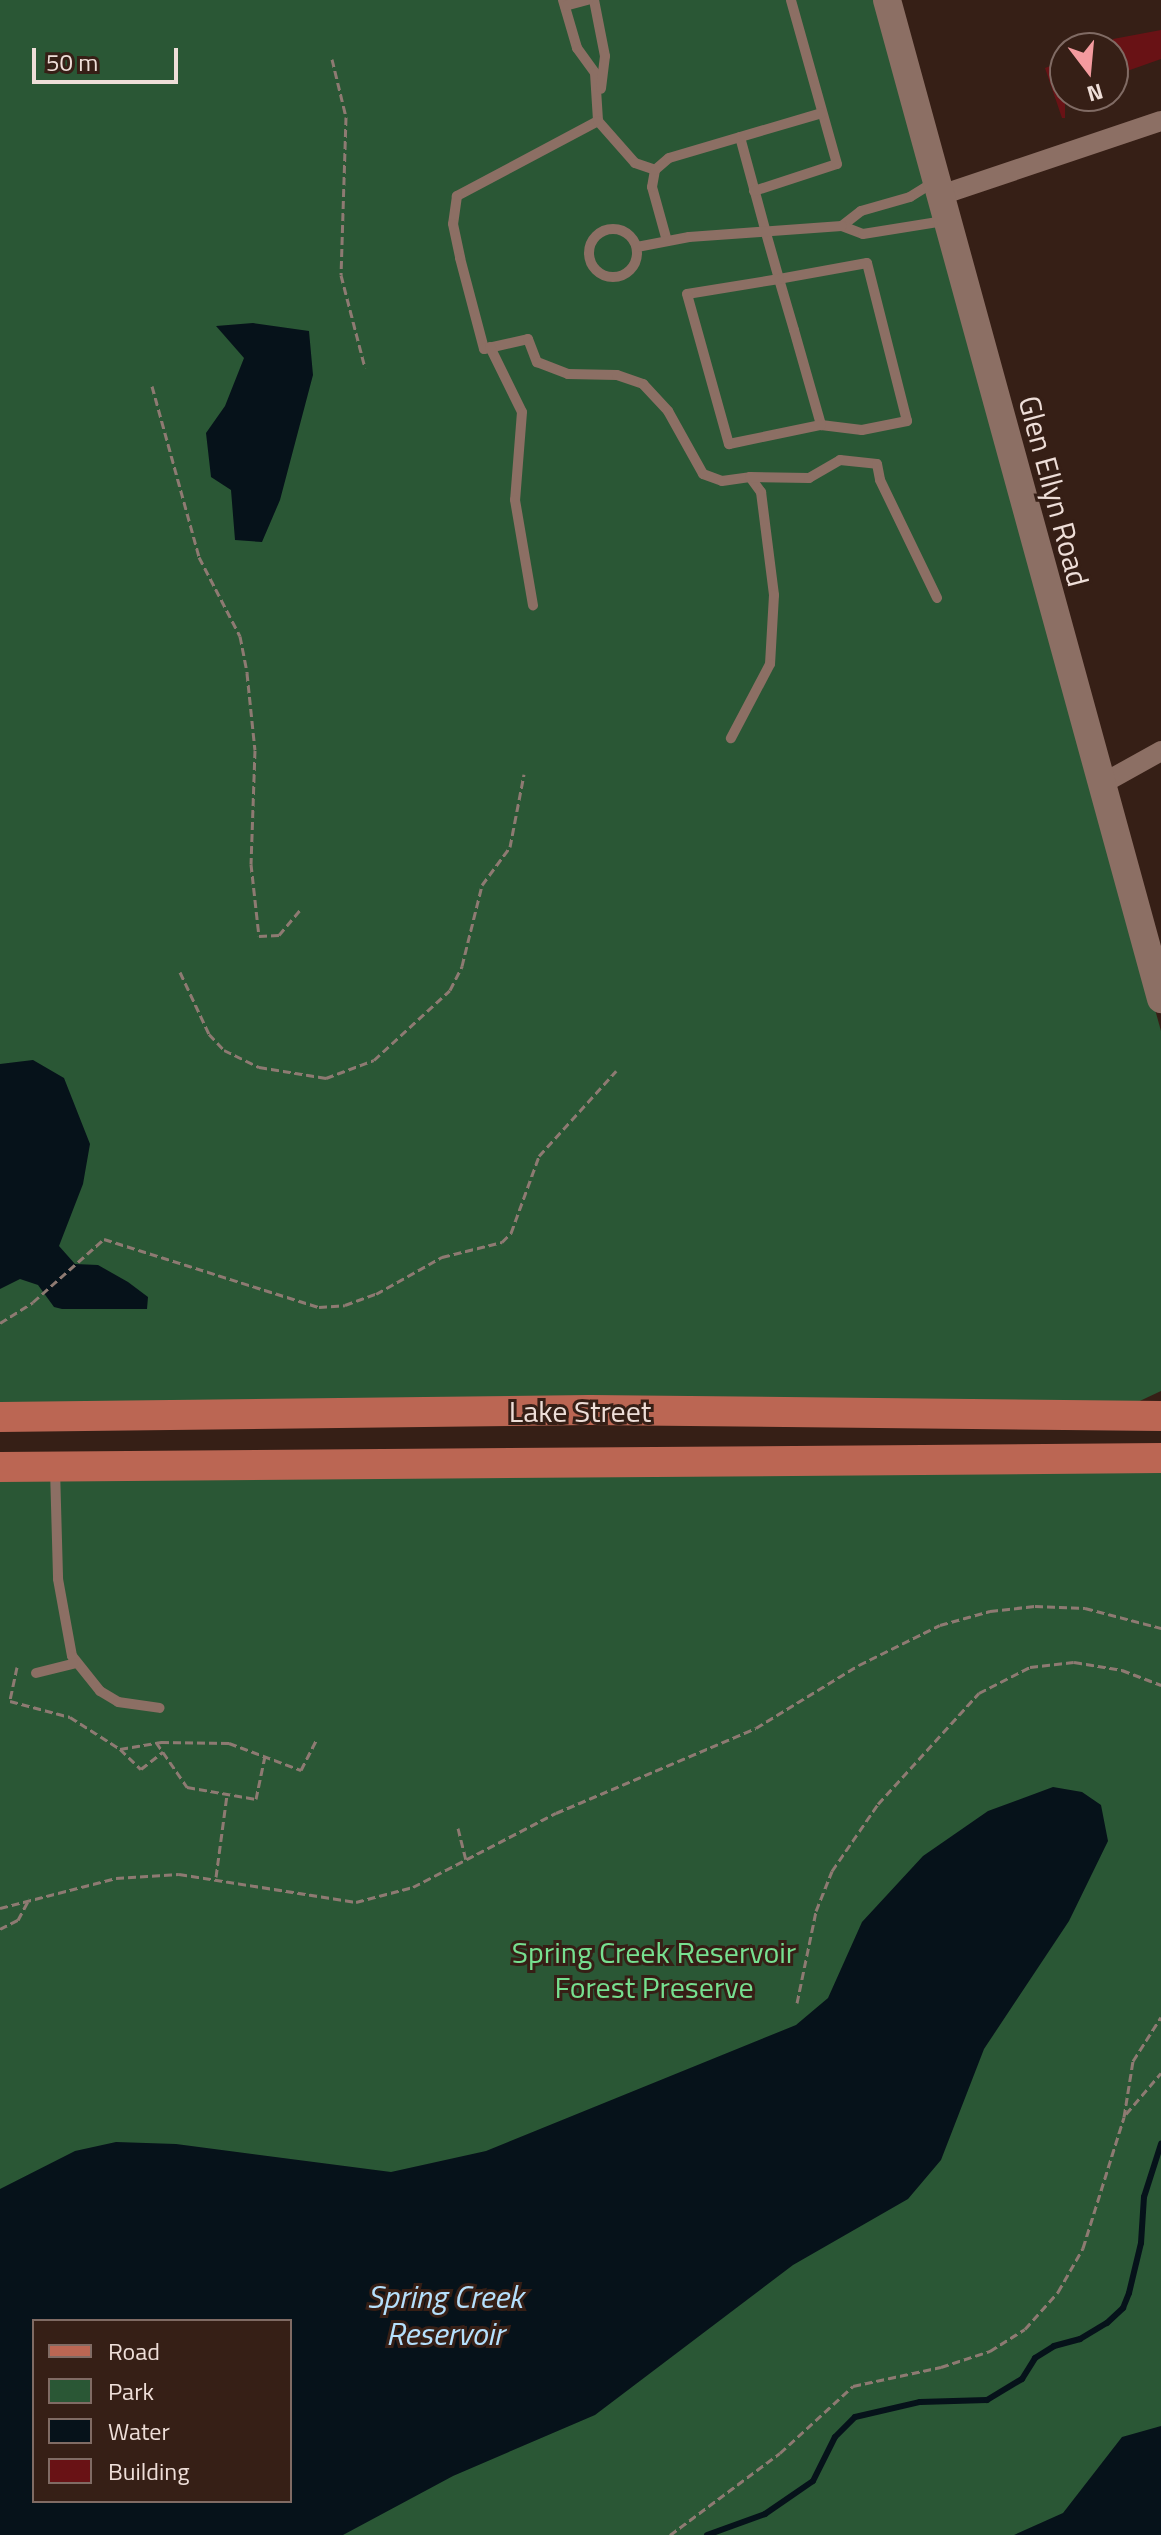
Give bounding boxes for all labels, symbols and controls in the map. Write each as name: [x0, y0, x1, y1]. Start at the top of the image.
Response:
scale bar: [36, 32, 182, 82]
north arrow: [1049, 32, 1129, 112]
text: 50 m: [46, 44, 98, 80]
text: N: [1083, 75, 1107, 112]
street label: Glen Ellyn Road: [1011, 392, 1097, 590]
street label: Lake Street: [509, 1393, 651, 1429]
park label: Spring Creek Reservoir Forest Preserve: [512, 1934, 796, 2004]
water label: Spring Creek Reservoir: [367, 2278, 523, 2353]
legend: [32, 2319, 292, 2503]
text: Road: [108, 2333, 160, 2369]
text: Park: [108, 2373, 154, 2409]
text: Water: [108, 2413, 170, 2449]
text: Building: [108, 2453, 190, 2489]

